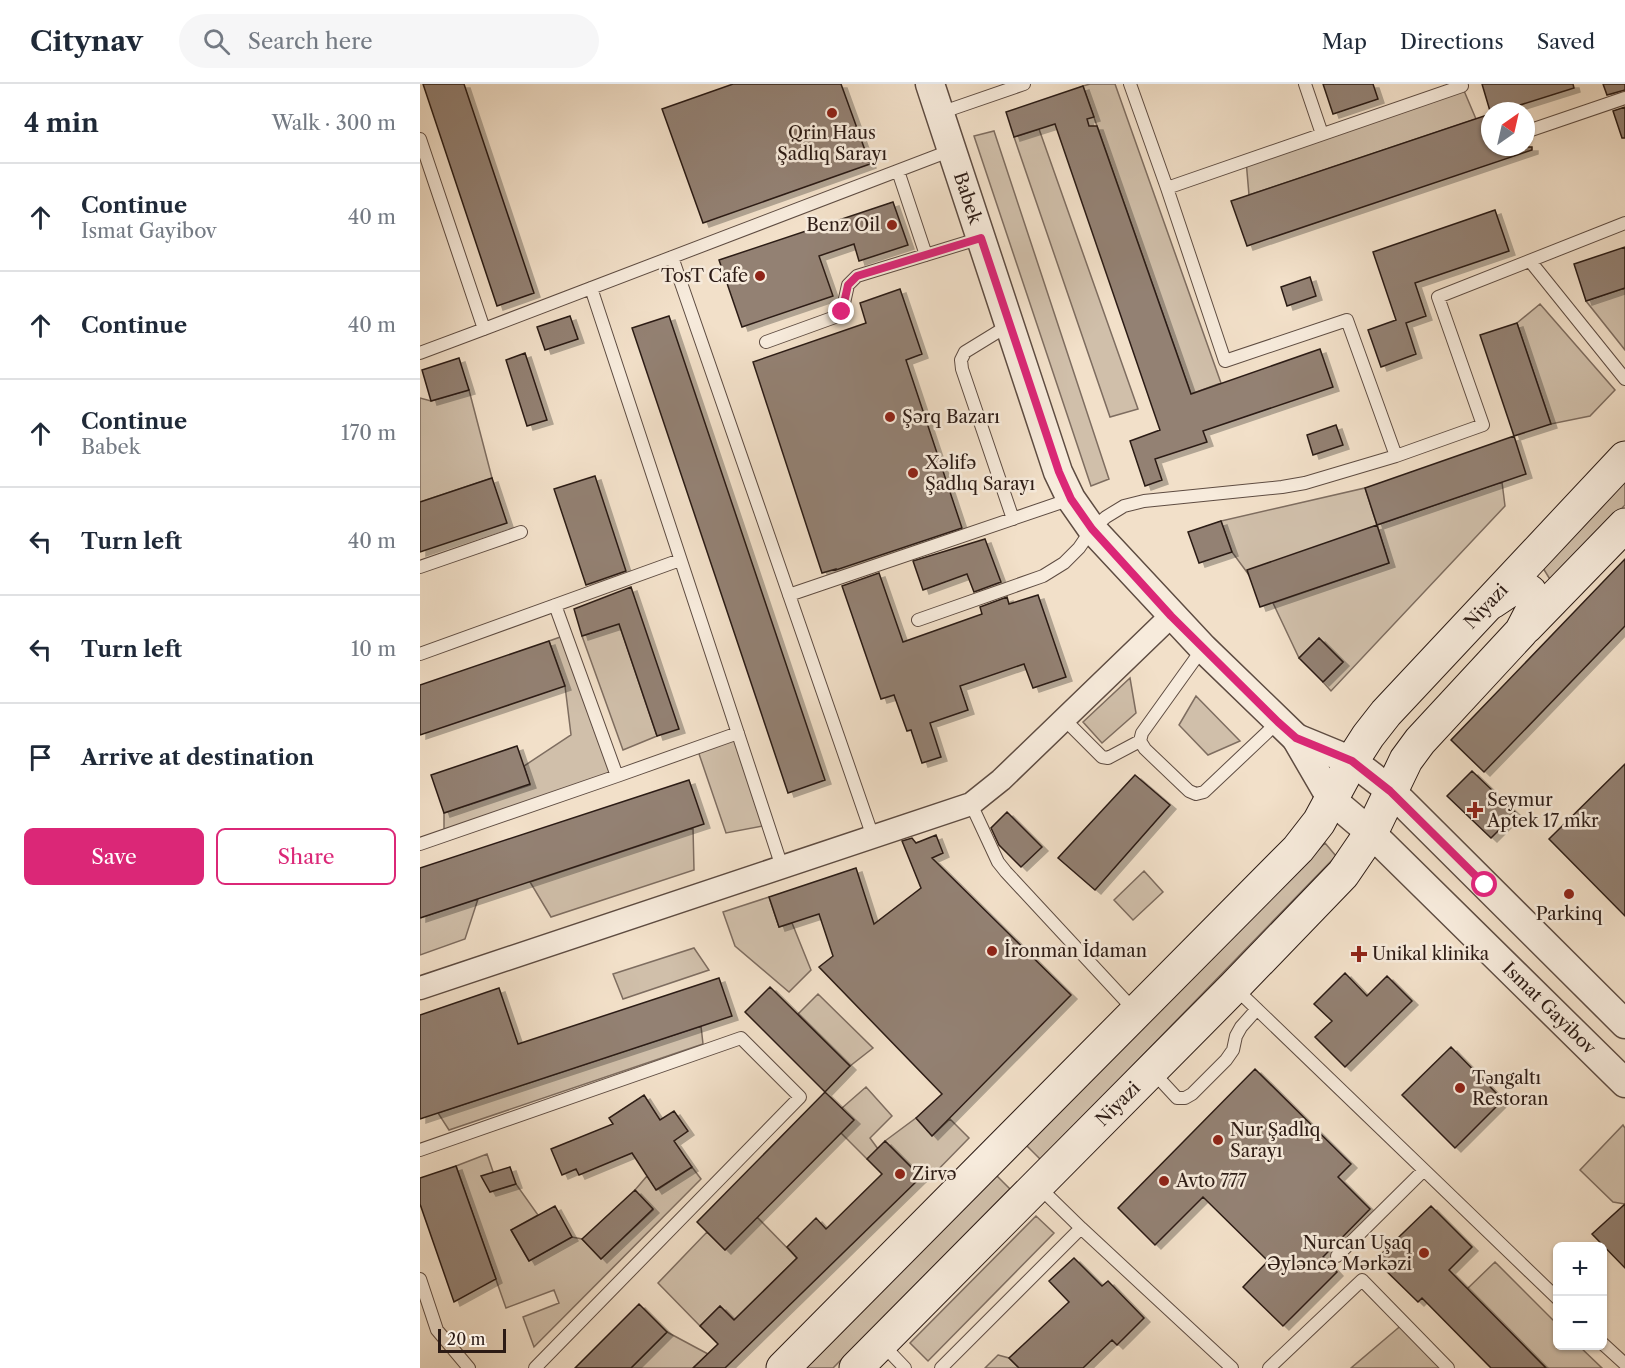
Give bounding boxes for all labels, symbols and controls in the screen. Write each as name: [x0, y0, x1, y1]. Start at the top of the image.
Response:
search box: [179, 14, 599, 68]
text: Citynav: [30, 24, 143, 58]
icon: search: [200, 25, 233, 58]
text: Search here: [248, 28, 372, 55]
text: Map: [1322, 29, 1367, 54]
text: Directions: [1400, 29, 1504, 54]
text: Saved: [1537, 29, 1595, 54]
north arrow: [1481, 102, 1535, 156]
marker: Qrin Haus Şadlıq Sarayı: [825, 106, 839, 120]
text: 4 min: [24, 107, 99, 139]
text: Walk · 300 m: [272, 111, 396, 135]
place label: Qrin Haus Şadlıq Sarayı: [777, 122, 887, 165]
street label: Babek: [949, 169, 987, 228]
text: Continue: [81, 192, 187, 219]
icon: ahead: [24, 201, 57, 234]
text: 40 m: [348, 205, 396, 229]
place label: Benz Oil: [806, 214, 880, 236]
marker: Benz Oil: [885, 218, 899, 232]
text: Ismat Gayibov: [81, 219, 217, 243]
place label: TosT Cafe: [661, 265, 748, 287]
marker: TosT Cafe: [753, 269, 767, 283]
route end: [828, 298, 854, 324]
icon: ahead: [24, 309, 57, 342]
text: Continue: [81, 312, 187, 339]
text: 40 m: [348, 313, 396, 337]
place label: Şərq Bazarı: [902, 406, 1000, 428]
text: Continue: [81, 408, 187, 435]
marker: Şərq Bazarı: [883, 410, 897, 424]
icon: ahead: [24, 417, 57, 450]
text: 170 m: [341, 421, 396, 445]
text: Babek: [81, 435, 140, 459]
place label: Xəlifə Şadlıq Sarayı: [924, 452, 1035, 495]
marker: Xəlifə Şadlıq Sarayı: [906, 466, 920, 480]
icon: left: [24, 525, 57, 558]
text: Turn left: [81, 528, 182, 555]
text: 40 m: [348, 529, 396, 553]
street label: Niyazi: [1460, 579, 1513, 633]
icon: left: [24, 633, 57, 666]
text: Turn left: [81, 636, 182, 663]
text: 10 m: [351, 637, 396, 661]
icon: arrive: [24, 741, 57, 774]
text: Arrive at destination: [81, 744, 314, 771]
place label: Seymur Aptek 17 mkr: [1486, 789, 1599, 832]
marker: Seymur Aptek 17 mkr: [1468, 803, 1482, 817]
button: Save: [24, 828, 204, 885]
button: Share: [216, 828, 396, 885]
route start: [1471, 871, 1497, 897]
marker: Parkinq: [1562, 887, 1576, 901]
place label: Parkinq: [1536, 903, 1602, 925]
place label: İronman İdaman: [1004, 939, 1147, 962]
place label: Unikal klinika: [1372, 943, 1490, 965]
marker: İronman İdaman: [985, 944, 999, 958]
marker: Unikal klinika: [1350, 945, 1368, 963]
street label: Ismat Gayibov: [1498, 958, 1601, 1059]
place label: Tәngaltı Restoran: [1472, 1067, 1549, 1110]
street label: Niyazi: [1091, 1077, 1145, 1131]
marker: Tәngaltı Restoran: [1453, 1081, 1467, 1095]
place label: Nur Şadlıq Sarayı: [1230, 1119, 1321, 1162]
marker: Nur Şadlıq Sarayı: [1211, 1133, 1225, 1147]
place label: Zirvə: [912, 1163, 957, 1185]
marker: Zirvə: [893, 1167, 907, 1181]
place label: Avto 777: [1175, 1170, 1247, 1192]
marker: Avto 777: [1157, 1174, 1171, 1188]
place label: Nurcan Uşaq Əyləncə Mərkəzi: [1267, 1232, 1413, 1275]
map controls: [1553, 1242, 1607, 1350]
button: +: [1553, 1242, 1607, 1296]
marker: Nurcan Uşaq Əyləncə Mərkəzi: [1417, 1246, 1431, 1260]
button: −: [1553, 1296, 1607, 1350]
scale bar: [438, 1326, 506, 1354]
text: 20 m: [447, 1329, 486, 1349]

